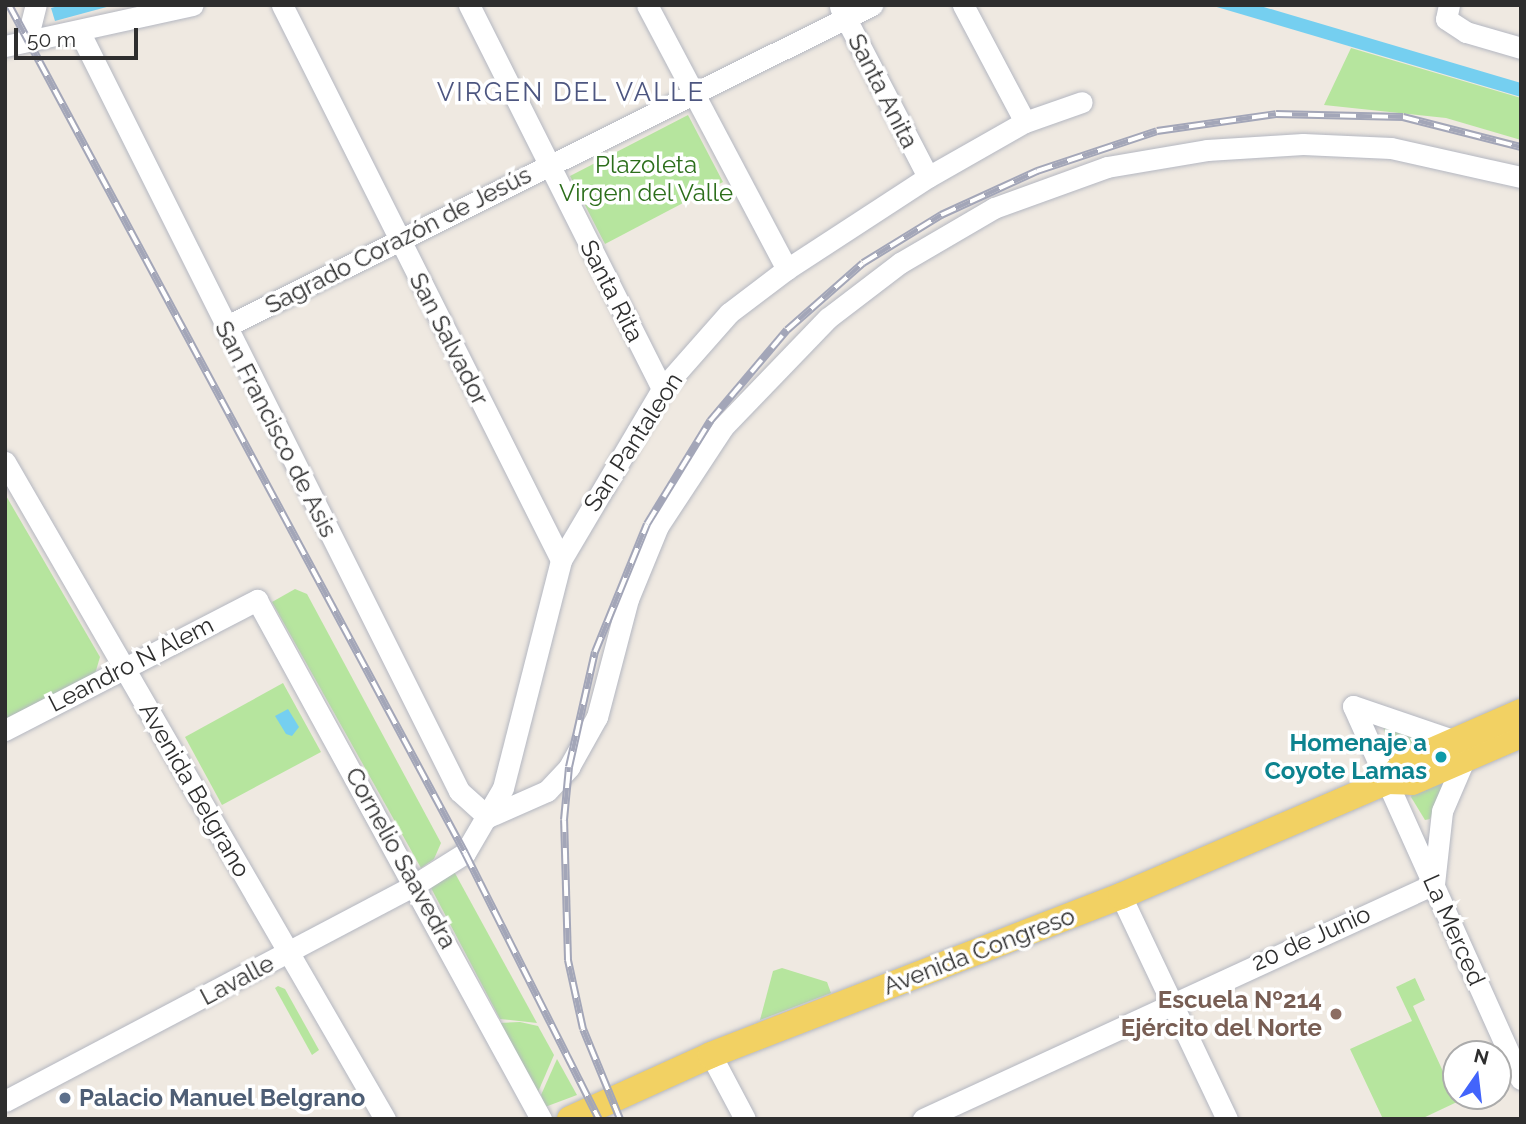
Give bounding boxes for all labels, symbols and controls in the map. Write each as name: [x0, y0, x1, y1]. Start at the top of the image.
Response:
scale bar: [18, 14, 142, 58]
text: 50 m: [27, 27, 76, 52]
street label: Santa Anita: [842, 29, 924, 153]
district label: VIRGEN DEL VALLE: [438, 77, 704, 109]
park label: Plazoleta Virgen del Valle: [558, 151, 734, 207]
street label: Sagrado Corazón de Jesús: [260, 160, 536, 320]
street label: Santa Rita: [574, 235, 650, 347]
street label: San Salvador: [403, 268, 495, 410]
street label: San Francisco de Asis: [209, 316, 343, 542]
street label: San Pantaleon: [577, 367, 689, 517]
street label: Leandro N Alem: [43, 610, 219, 718]
street label: Avenida Belgrano: [133, 698, 257, 882]
place label: Homenaje a Coyote Lamas: [1264, 729, 1427, 785]
marker: Homenaje a Coyote Lamas: [1433, 749, 1449, 765]
street label: Cornelio Saavedra: [339, 762, 463, 954]
street label: La Merced: [1417, 870, 1491, 990]
street label: 20 de Junio: [1247, 899, 1375, 977]
street label: Avenida Congreso: [879, 901, 1079, 1001]
street label: Lavalle: [195, 949, 279, 1011]
place label: Escuela Nº214 Ejército del Norte: [1120, 986, 1322, 1042]
marker: Escuela Nº214 Ejército del Norte: [1328, 1006, 1344, 1022]
north arrow: [1442, 1040, 1512, 1110]
text: N: [1472, 1044, 1491, 1069]
place label: Palacio Manuel Belgrano: [79, 1084, 366, 1112]
marker: Palacio Manuel Belgrano: [57, 1090, 73, 1106]

